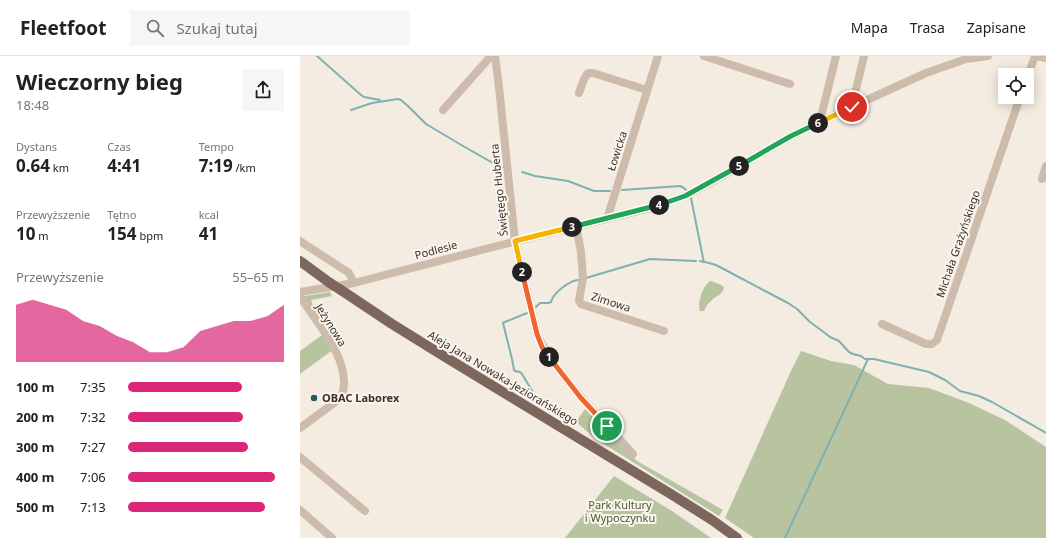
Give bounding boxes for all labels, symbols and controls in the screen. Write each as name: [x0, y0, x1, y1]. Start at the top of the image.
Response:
search box: [130, 10, 410, 46]
text: Fleetfoot: [20, 15, 106, 41]
icon: search: [144, 17, 166, 39]
text: Szukaj tutaj: [176, 18, 258, 38]
text: Mapa: [851, 18, 888, 37]
text: Trasa: [910, 18, 945, 37]
text: Zapisane: [967, 18, 1026, 37]
text: Wieczorny bieg: [16, 66, 183, 96]
map controls: [998, 68, 1034, 104]
button: locate: [998, 68, 1034, 104]
button: share: [242, 69, 284, 111]
pin: [835, 90, 869, 124]
text: 18:48: [16, 96, 49, 114]
icon: check: [841, 96, 863, 118]
pin: 6: [808, 113, 828, 133]
text: 6: [815, 115, 821, 130]
street label: Łowicka: [603, 129, 630, 173]
text: Dystans: [16, 139, 57, 154]
text: Czas: [107, 139, 131, 154]
text: Tempo: [199, 139, 234, 154]
street label: Świętego Huberta: [486, 143, 511, 237]
text: 0.64: [16, 154, 50, 177]
text: 4:41: [107, 154, 141, 177]
text: 7:19: [199, 154, 233, 177]
pin: 5: [729, 156, 749, 176]
text: 5: [736, 158, 742, 173]
text: km: [50, 160, 69, 175]
text: /km: [233, 160, 256, 175]
street label: Michała Grażyńskiego: [932, 188, 983, 300]
pin: 4: [649, 195, 669, 215]
text: 4: [656, 197, 662, 212]
text: Przewyższenie: [16, 207, 90, 222]
text: Tętno: [107, 207, 136, 222]
text: kcal: [199, 207, 219, 222]
pin: 3: [562, 217, 582, 237]
text: 3: [569, 219, 575, 234]
text: 10: [16, 222, 35, 245]
text: 154: [107, 222, 137, 245]
text: 41: [199, 222, 218, 245]
text: m: [35, 228, 49, 243]
text: bpm: [137, 228, 163, 243]
street label: Podlesie: [413, 237, 459, 262]
pin: 2: [512, 262, 532, 282]
text: 2: [519, 264, 525, 279]
text: Przewyższenie: [16, 268, 104, 286]
text: 55–65 m: [232, 268, 284, 286]
street label: Zimowa: [589, 288, 633, 315]
street label: Jeżynowa: [312, 300, 350, 349]
street label: Aleja Jana Nowaka-Jeziorańskiego: [425, 327, 581, 429]
pin: 1: [539, 347, 559, 367]
text: 1: [546, 349, 552, 364]
text: 100 m: [16, 378, 54, 396]
text: 7:35: [80, 378, 106, 396]
place label: OBAC Laborex: [322, 390, 400, 405]
marker: OBAC Laborex: [309, 393, 319, 403]
text: 200 m: [16, 408, 54, 426]
text: 7:32: [80, 408, 106, 426]
pin: [590, 409, 624, 443]
icon: arrive: [596, 415, 618, 437]
text: 300 m: [16, 438, 54, 456]
text: 7:27: [80, 438, 106, 456]
text: 400 m: [16, 468, 54, 486]
text: 7:06: [80, 468, 106, 486]
park label: Park Kultury i Wypoczynku: [585, 497, 655, 525]
text: 500 m: [16, 498, 54, 516]
text: 7:13: [80, 498, 106, 516]

